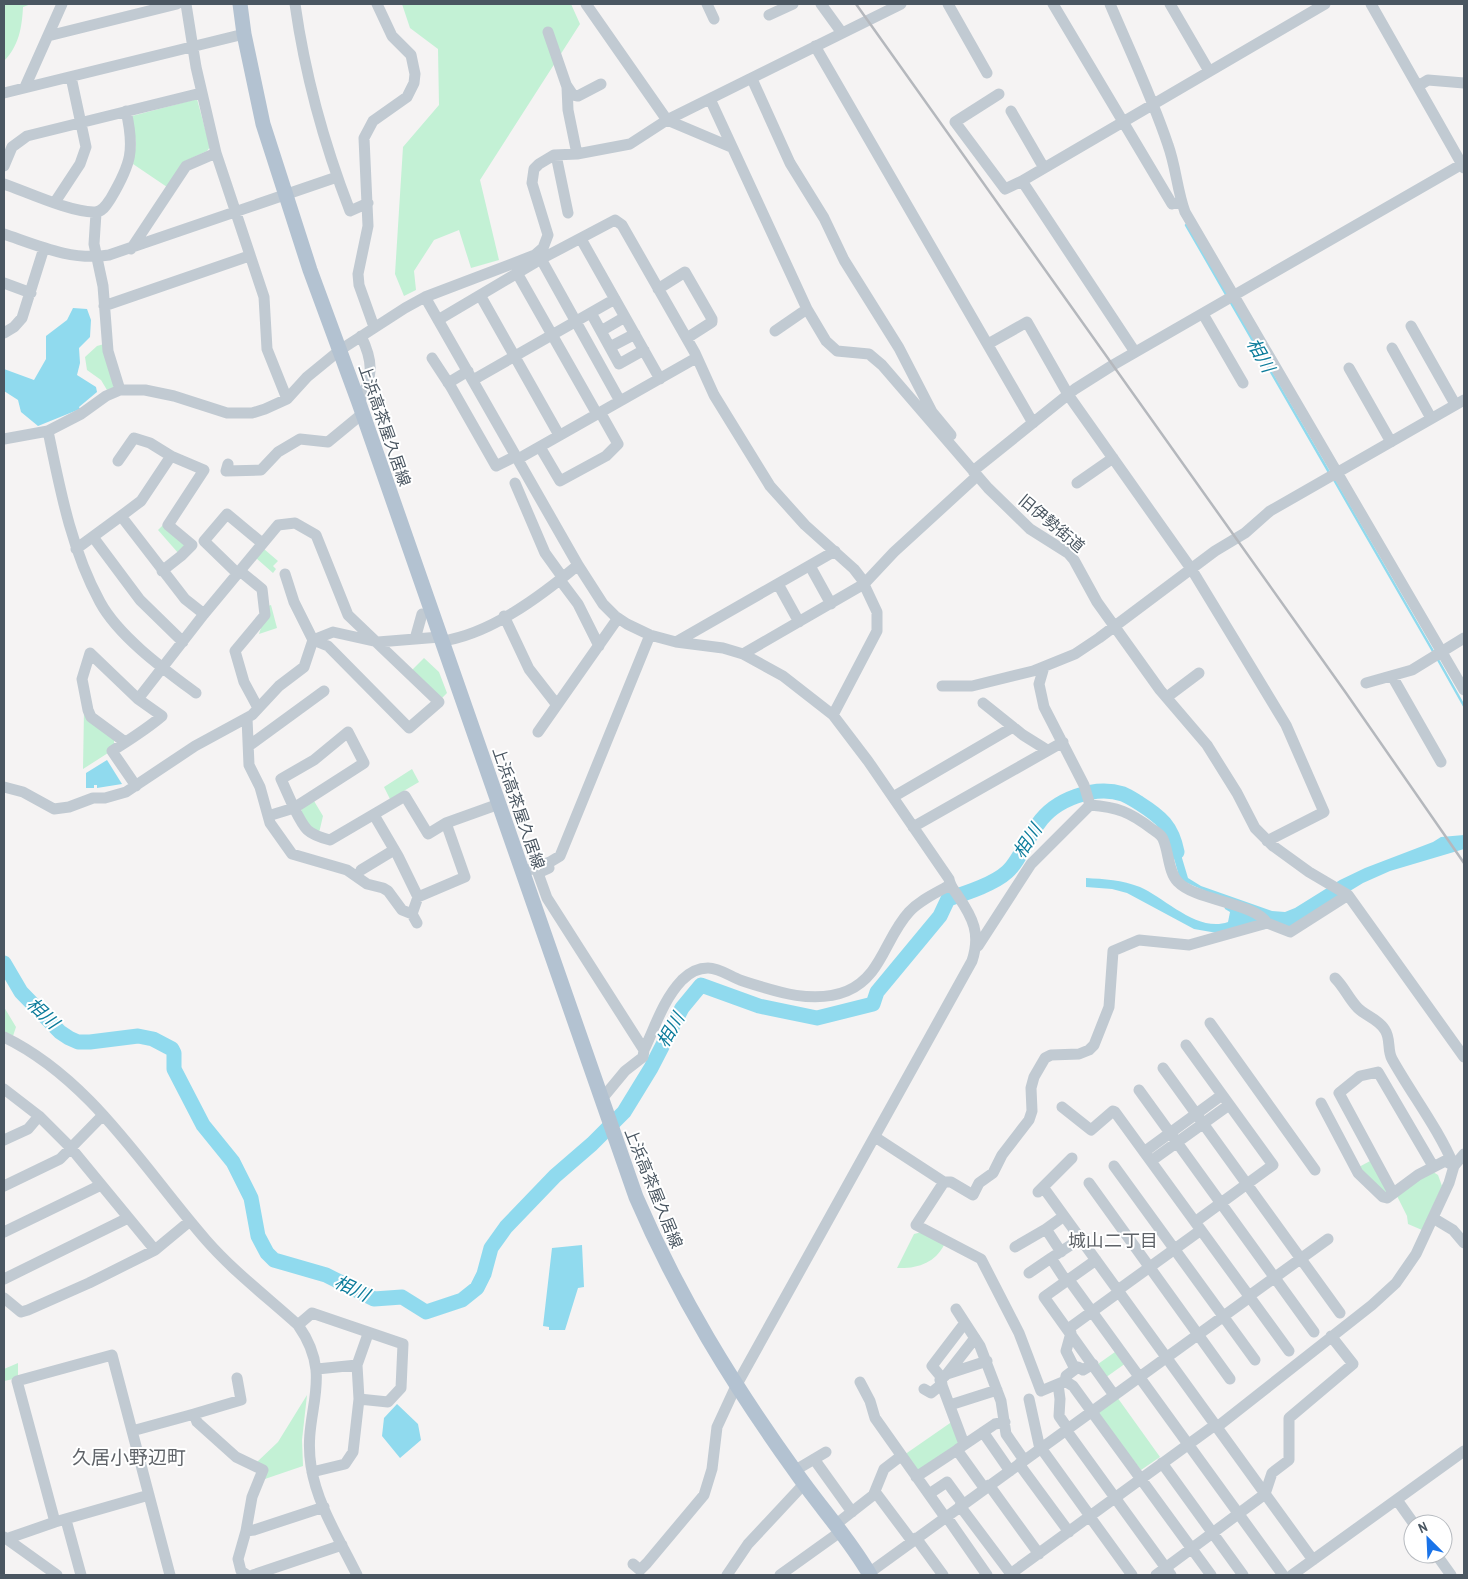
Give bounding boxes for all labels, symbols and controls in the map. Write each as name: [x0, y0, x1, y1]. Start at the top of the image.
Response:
water label: 相川: [1241, 333, 1282, 379]
street label: 上浜高茶屋久居線: [354, 361, 416, 489]
street label: 旧伊勢街道: [1014, 489, 1090, 557]
street label: 上浜高茶屋久居線: [488, 744, 550, 872]
water label: 相川: [1007, 817, 1048, 863]
water label: 相川: [21, 992, 66, 1036]
water label: 相川: [650, 1006, 691, 1052]
street label: 上浜高茶屋久居線: [620, 1125, 688, 1251]
district label: 城山二丁目: [1068, 1228, 1158, 1253]
water label: 相川: [330, 1269, 375, 1308]
district label: 久居小野辺町: [72, 1444, 186, 1470]
north arrow: [1403, 1514, 1453, 1564]
text: N: [1415, 1517, 1430, 1537]

